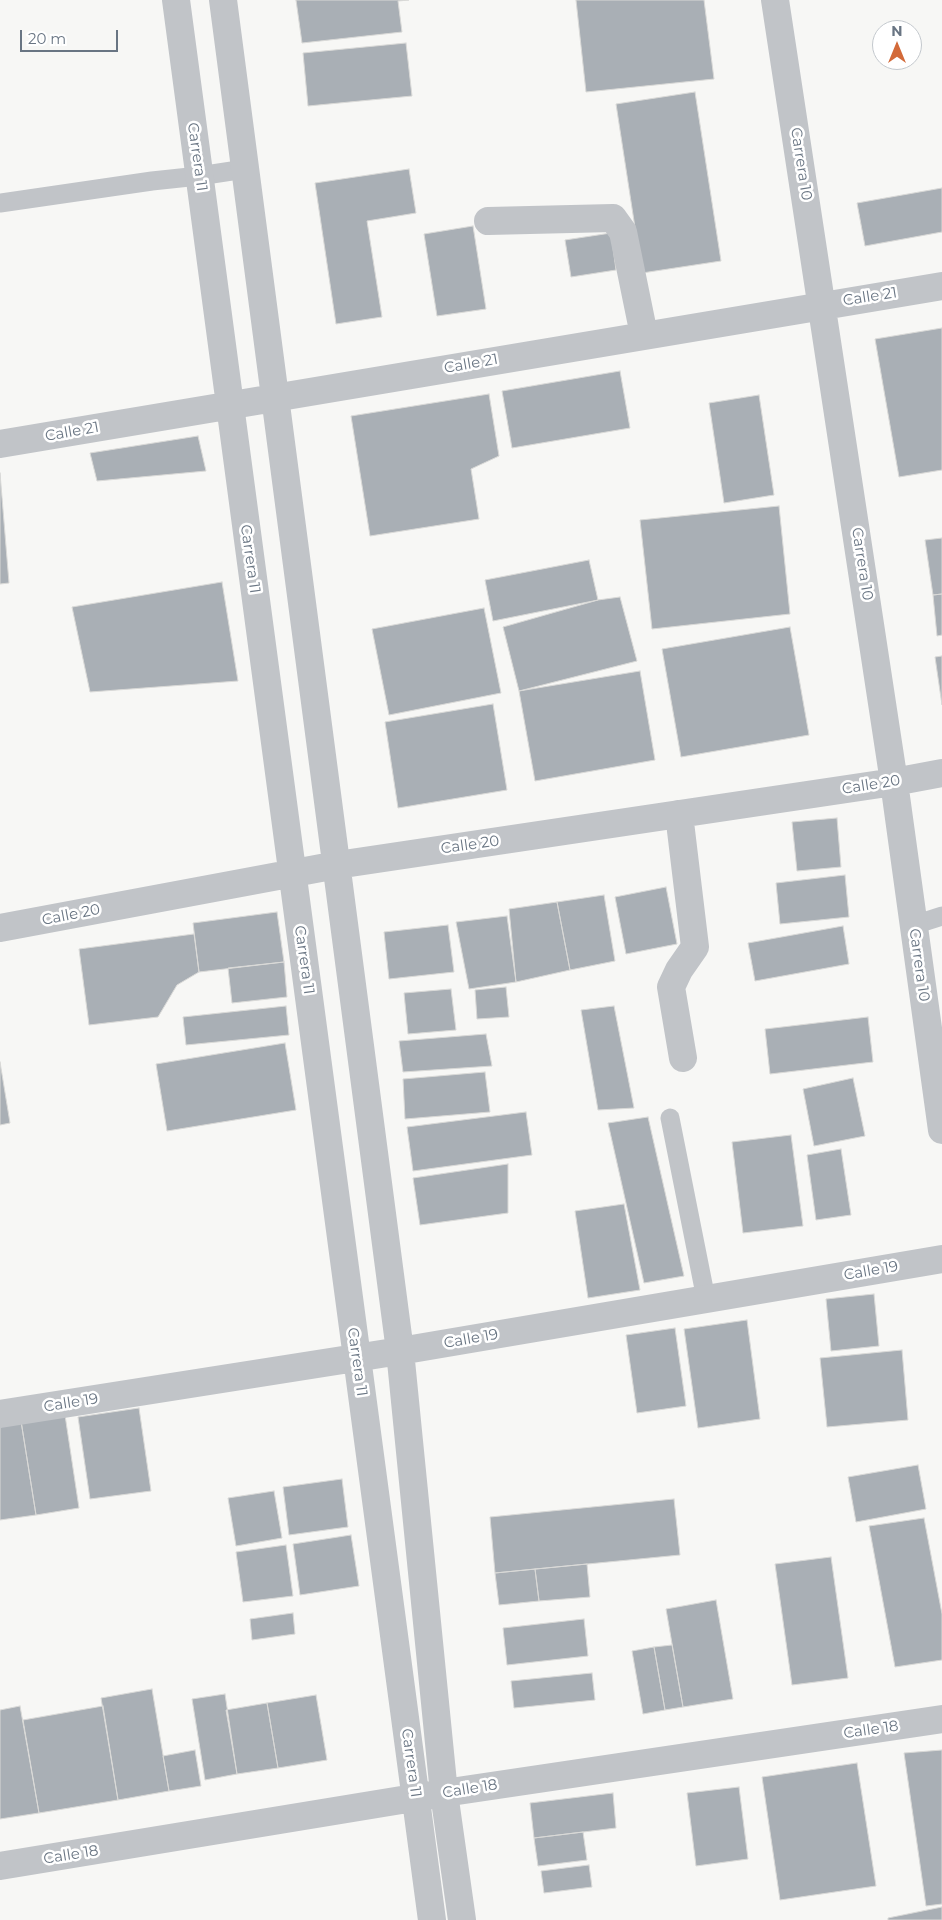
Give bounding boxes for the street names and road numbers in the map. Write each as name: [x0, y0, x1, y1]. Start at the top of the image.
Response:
street label: Carrera 11: [183, 122, 211, 192]
street label: Carrera 10: [786, 126, 816, 202]
street label: Calle 21: [842, 284, 898, 310]
street label: Calle 21: [443, 350, 499, 378]
street label: Calle 21: [44, 418, 100, 446]
street label: Carrera 11: [236, 524, 264, 594]
street label: Carrera 10: [847, 526, 877, 602]
street label: Calle 20: [841, 772, 901, 798]
street label: Calle 20: [440, 832, 500, 858]
street label: Calle 20: [40, 901, 102, 929]
street label: Carrera 11: [290, 925, 318, 995]
street label: Carrera 10: [905, 927, 933, 1003]
street label: Calle 19: [842, 1257, 900, 1285]
street label: Calle 19: [442, 1325, 500, 1353]
street label: Carrera 11: [343, 1327, 371, 1397]
street label: Calle 19: [42, 1390, 100, 1416]
street label: Calle 18: [842, 1717, 900, 1743]
street label: Carrera 11: [397, 1728, 425, 1798]
street label: Calle 18: [441, 1776, 499, 1802]
street label: Calle 18: [42, 1842, 100, 1868]

